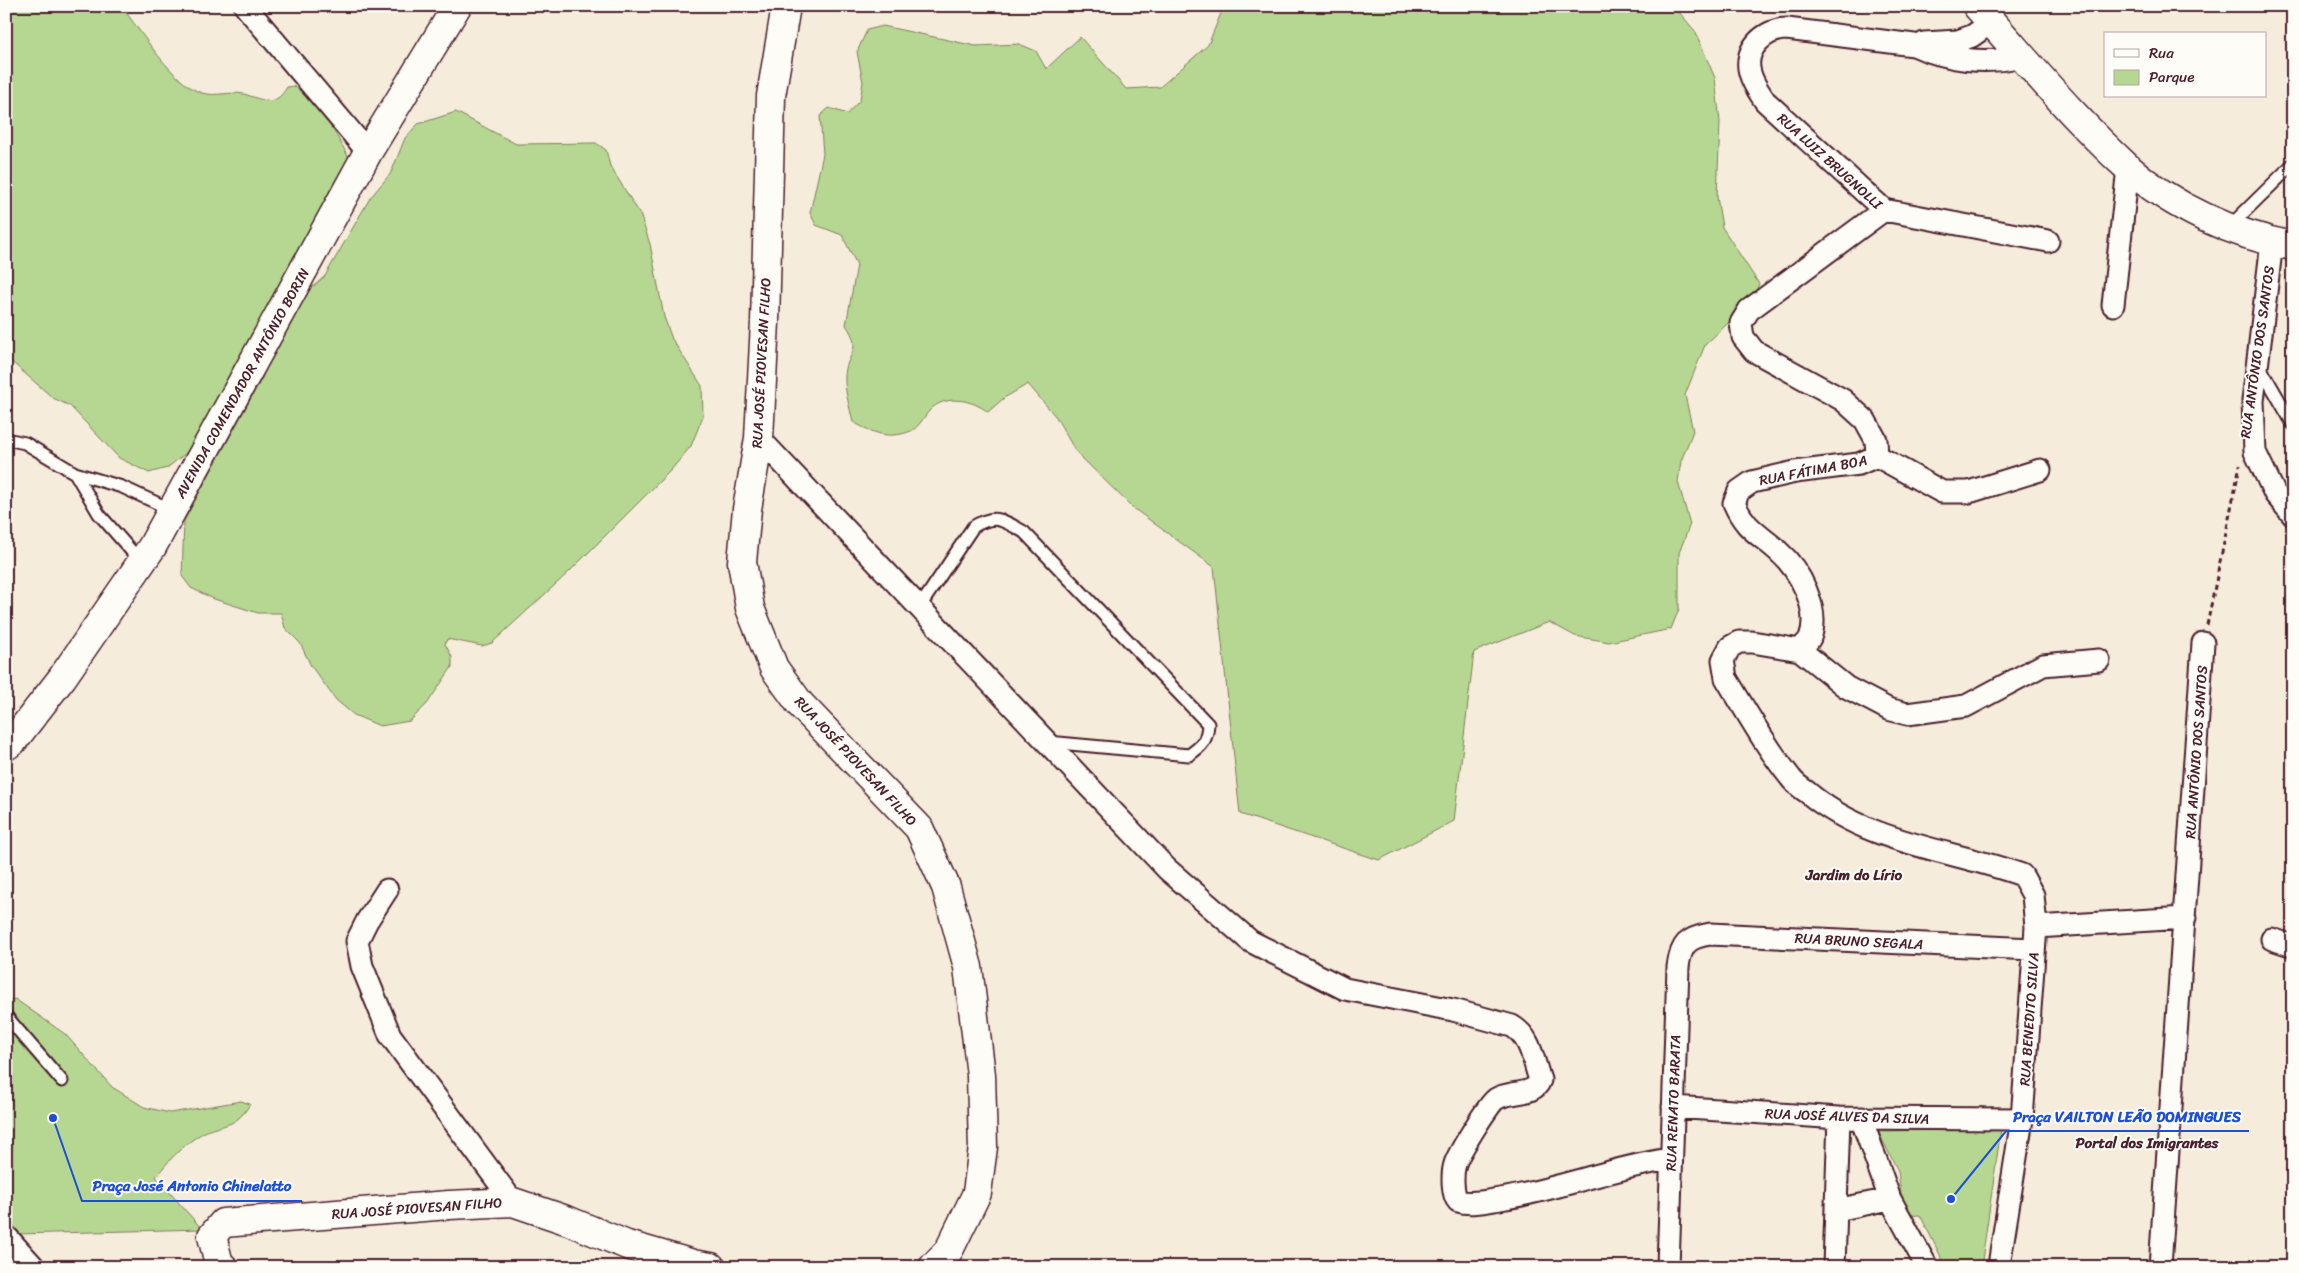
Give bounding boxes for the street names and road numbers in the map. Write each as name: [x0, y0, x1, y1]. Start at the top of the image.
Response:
street label: RUA LUIZ BRUGNOLLI: [1771, 107, 1889, 217]
street label: AVENIDA COMENDADOR ANTÔNIO BORIN: [168, 263, 317, 504]
street label: RUA ANTÔNIO DOS SANTOS: [2233, 264, 2282, 440]
street label: RUA JOSÉ PIOVESAN FILHO: [745, 277, 778, 449]
street label: RUA FÁTIMA BOA: [1757, 448, 1869, 493]
street label: RUA ANTÔNIO DOS SANTOS: [2178, 664, 2215, 840]
street label: RUA JOSÉ PIOVESAN FILHO: [788, 690, 923, 832]
street label: RUA BRUNO SEGALA: [1794, 926, 1924, 957]
street label: RUA BENEDITO SILVA: [2012, 951, 2047, 1087]
street label: RUA RENATO BARATA: [1659, 1034, 1688, 1172]
street label: RUA JOSÉ ALVES DA SILVA: [1764, 1101, 1930, 1132]
street label: RUA JOSÉ PIOVESAN FILHO: [331, 1190, 503, 1227]

